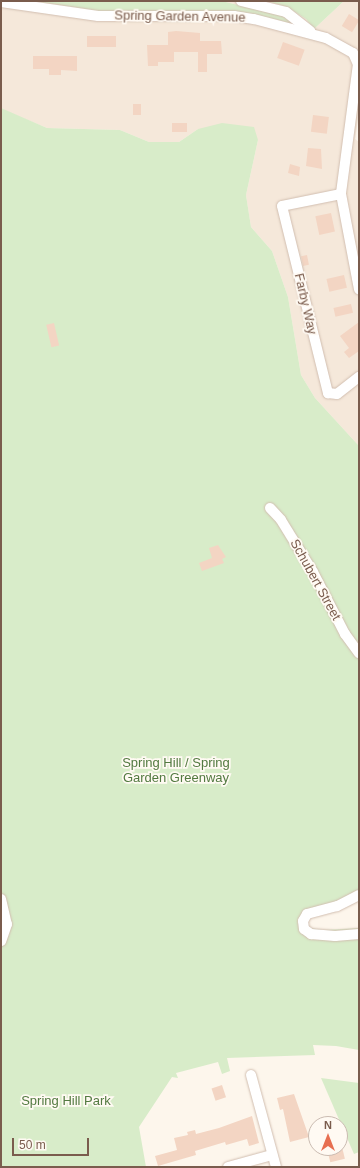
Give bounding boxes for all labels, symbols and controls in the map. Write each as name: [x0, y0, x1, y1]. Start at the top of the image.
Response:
street label: Spring Garden Avenue: [114, 8, 246, 26]
street label: Farby Way: [290, 272, 320, 336]
street label: Schubert Street: [286, 537, 344, 623]
park label: Spring Hill / Spring Garden Greenway: [122, 756, 230, 787]
park label: Spring Hill Park: [21, 1093, 111, 1109]
north arrow: [308, 1116, 348, 1156]
text: N: [324, 1119, 332, 1131]
scale bar: [14, 1130, 91, 1156]
text: 50 m: [19, 1138, 46, 1152]

